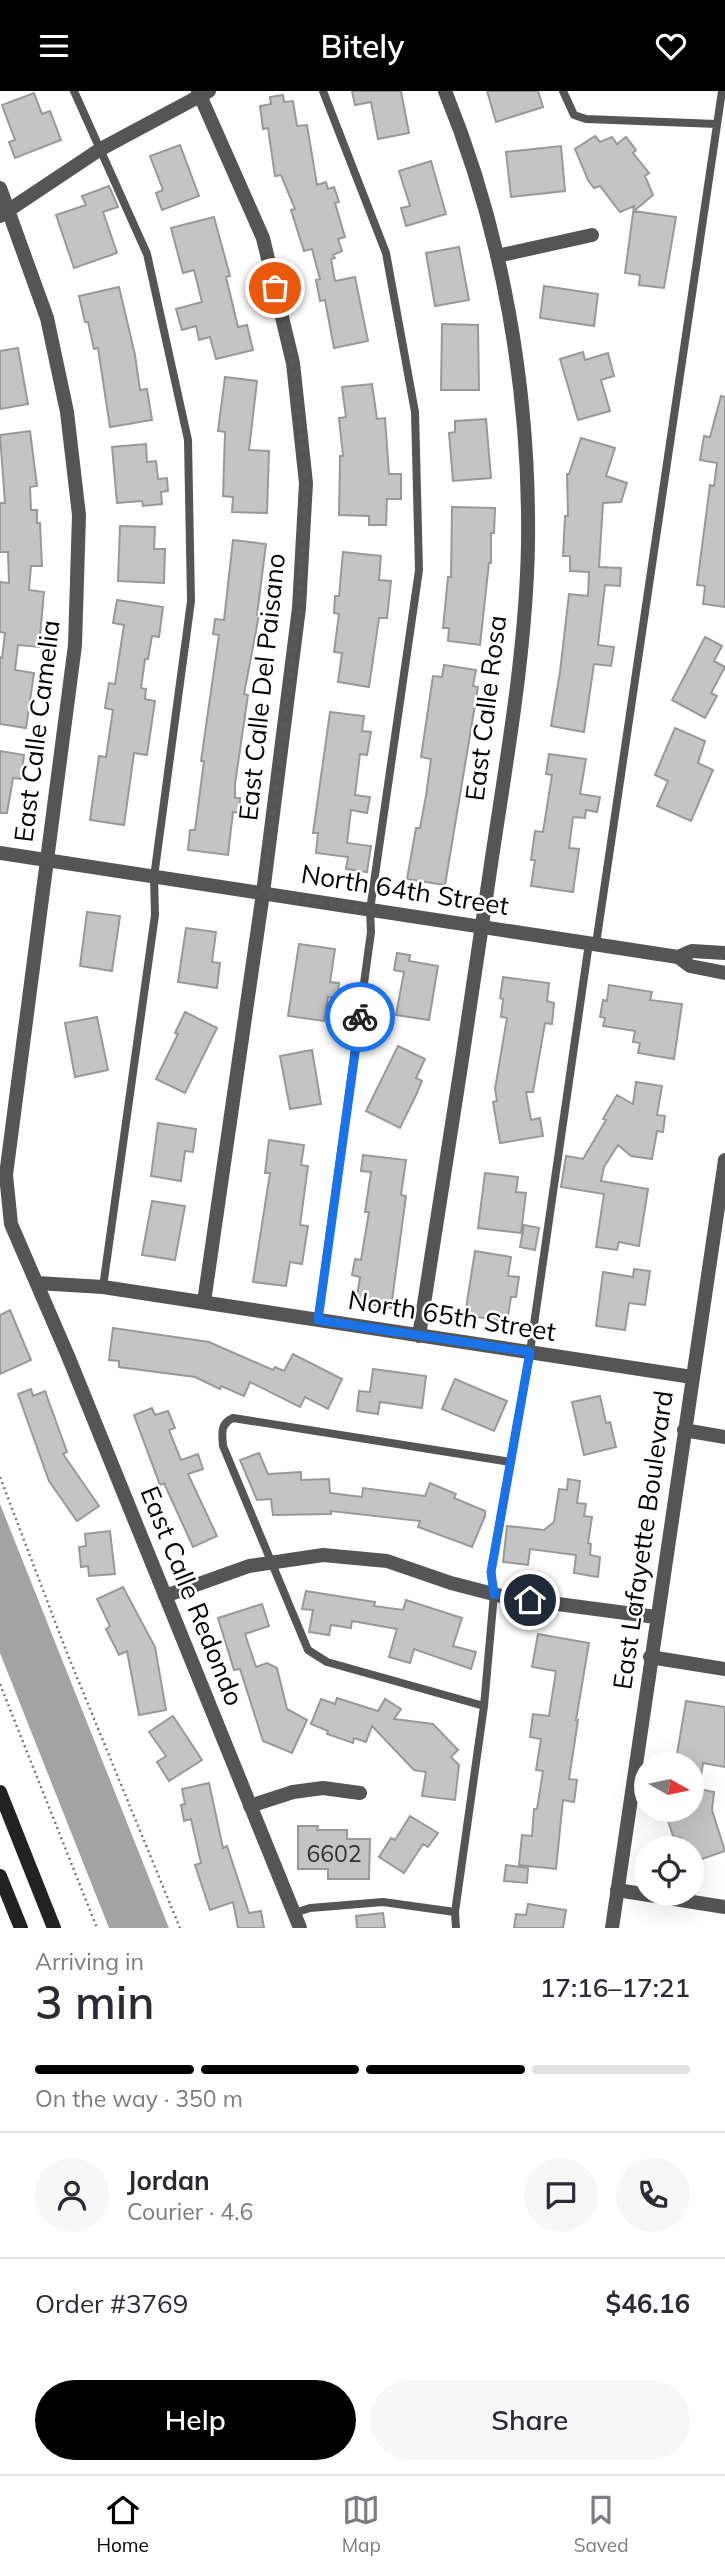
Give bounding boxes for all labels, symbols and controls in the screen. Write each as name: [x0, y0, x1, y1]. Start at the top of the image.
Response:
text: Bitely: [321, 26, 404, 66]
icon: menu: [35, 27, 73, 65]
icon: heart: [652, 27, 690, 65]
pin: [245, 258, 305, 318]
icon: bag: [256, 269, 294, 307]
street label: East Calle Del Paisano: [231, 552, 292, 822]
street label: East Calle Rosa: [458, 613, 513, 803]
street label: East Calle Camelia: [7, 618, 67, 844]
street label: North 64th Street: [299, 857, 511, 922]
courier: [325, 982, 395, 1052]
icon: bike: [341, 998, 379, 1036]
street label: North 65th Street: [346, 1283, 558, 1348]
street label: East Lafayette Boulevard: [605, 1388, 680, 1691]
street label: East Calle Redondo: [133, 1481, 252, 1710]
pin: [500, 1570, 560, 1630]
icon: home: [511, 1581, 549, 1619]
north arrow: [634, 1752, 704, 1822]
map controls: [634, 1752, 704, 1906]
button: locate: [634, 1836, 704, 1906]
house number: 6602: [306, 1839, 362, 1868]
text: Arriving in: [35, 1947, 144, 1976]
text: 17:16–17:21: [540, 1971, 690, 2004]
text: 3 min: [35, 1973, 154, 2031]
text: On the way · 350 m: [35, 2084, 243, 2113]
button: person: [35, 2158, 109, 2232]
button: chat: [524, 2158, 598, 2232]
button: phone: [616, 2158, 690, 2232]
text: Jordan: [127, 2164, 210, 2197]
text: Courier · 4.6: [127, 2197, 253, 2226]
text: Order #3769: [35, 2287, 188, 2320]
text: $46.16: [606, 2287, 690, 2320]
button: Help: [35, 2380, 356, 2460]
button: Share: [370, 2380, 690, 2460]
tab: Home: [96, 2491, 149, 2557]
tab: Map: [342, 2491, 381, 2557]
tab: Saved: [574, 2491, 629, 2557]

